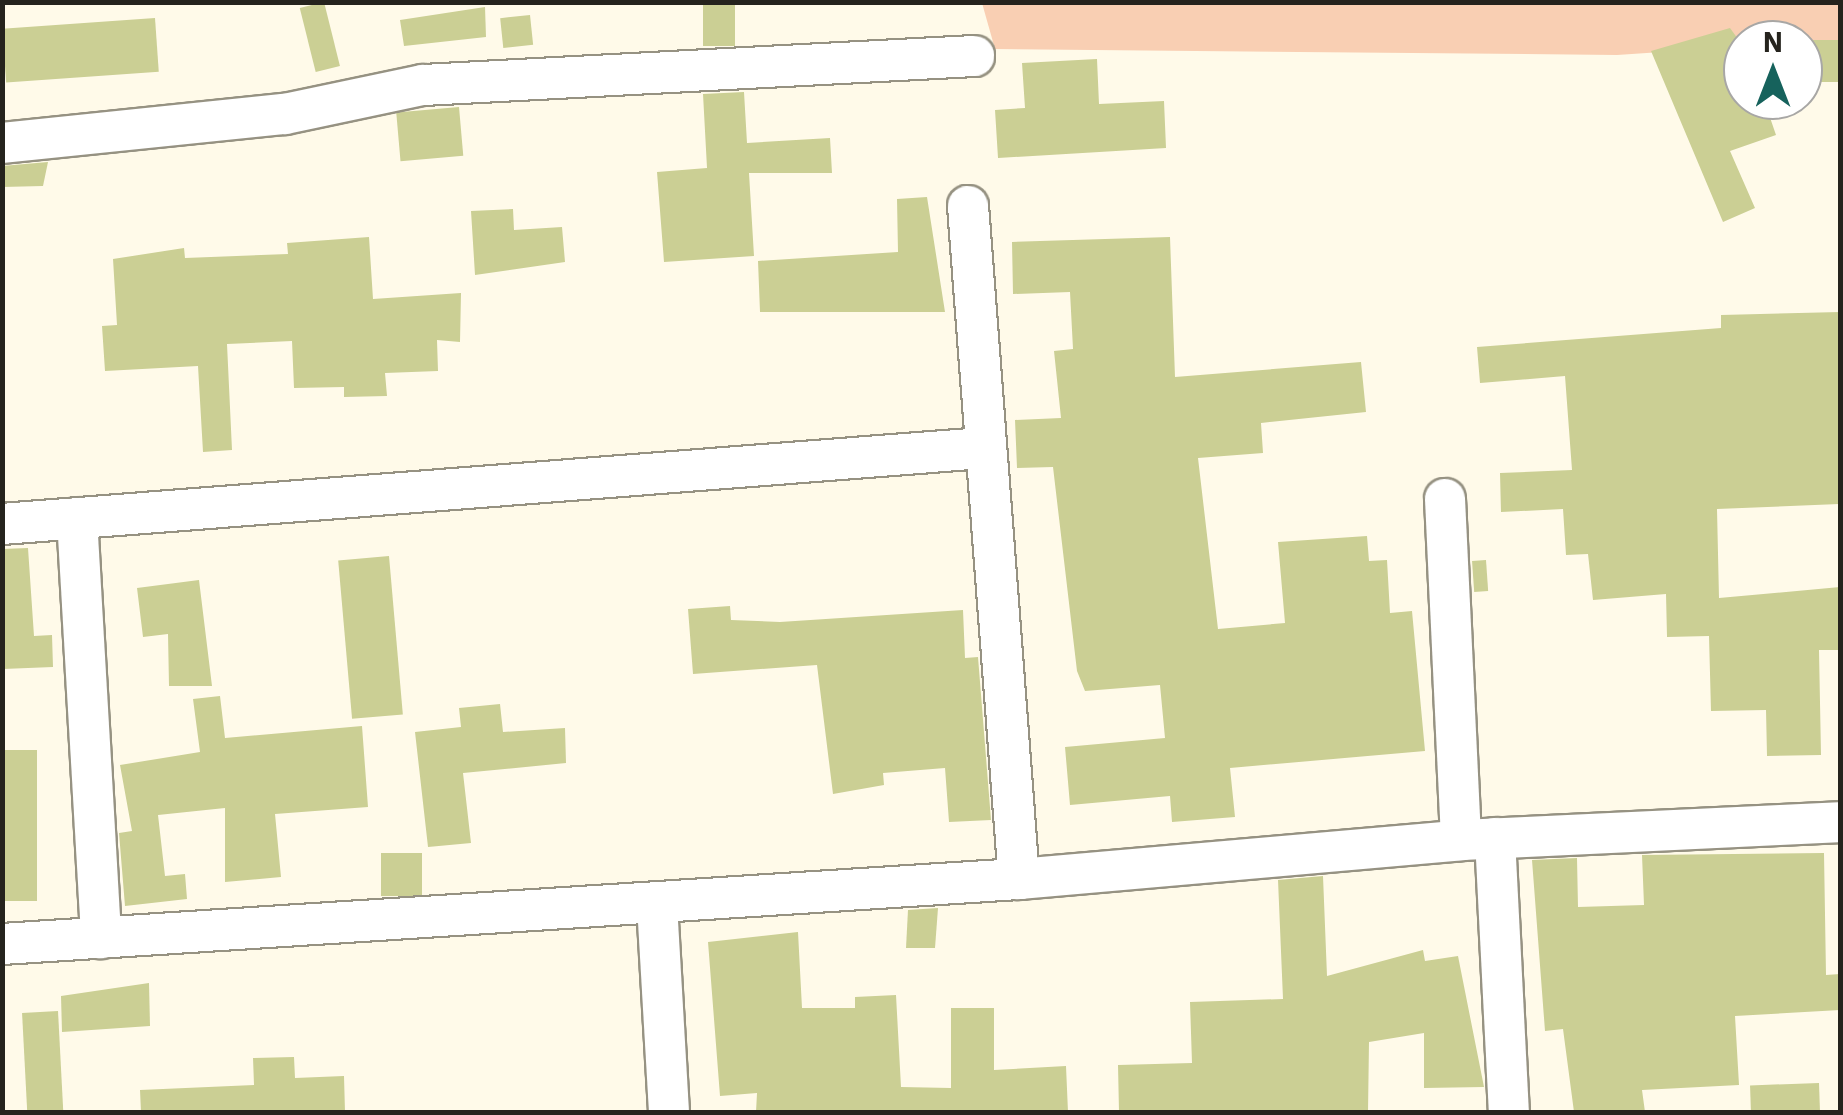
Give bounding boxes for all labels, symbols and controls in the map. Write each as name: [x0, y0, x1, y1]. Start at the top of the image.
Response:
north arrow: [1723, 20, 1823, 120]
text: N: [1763, 23, 1783, 60]

